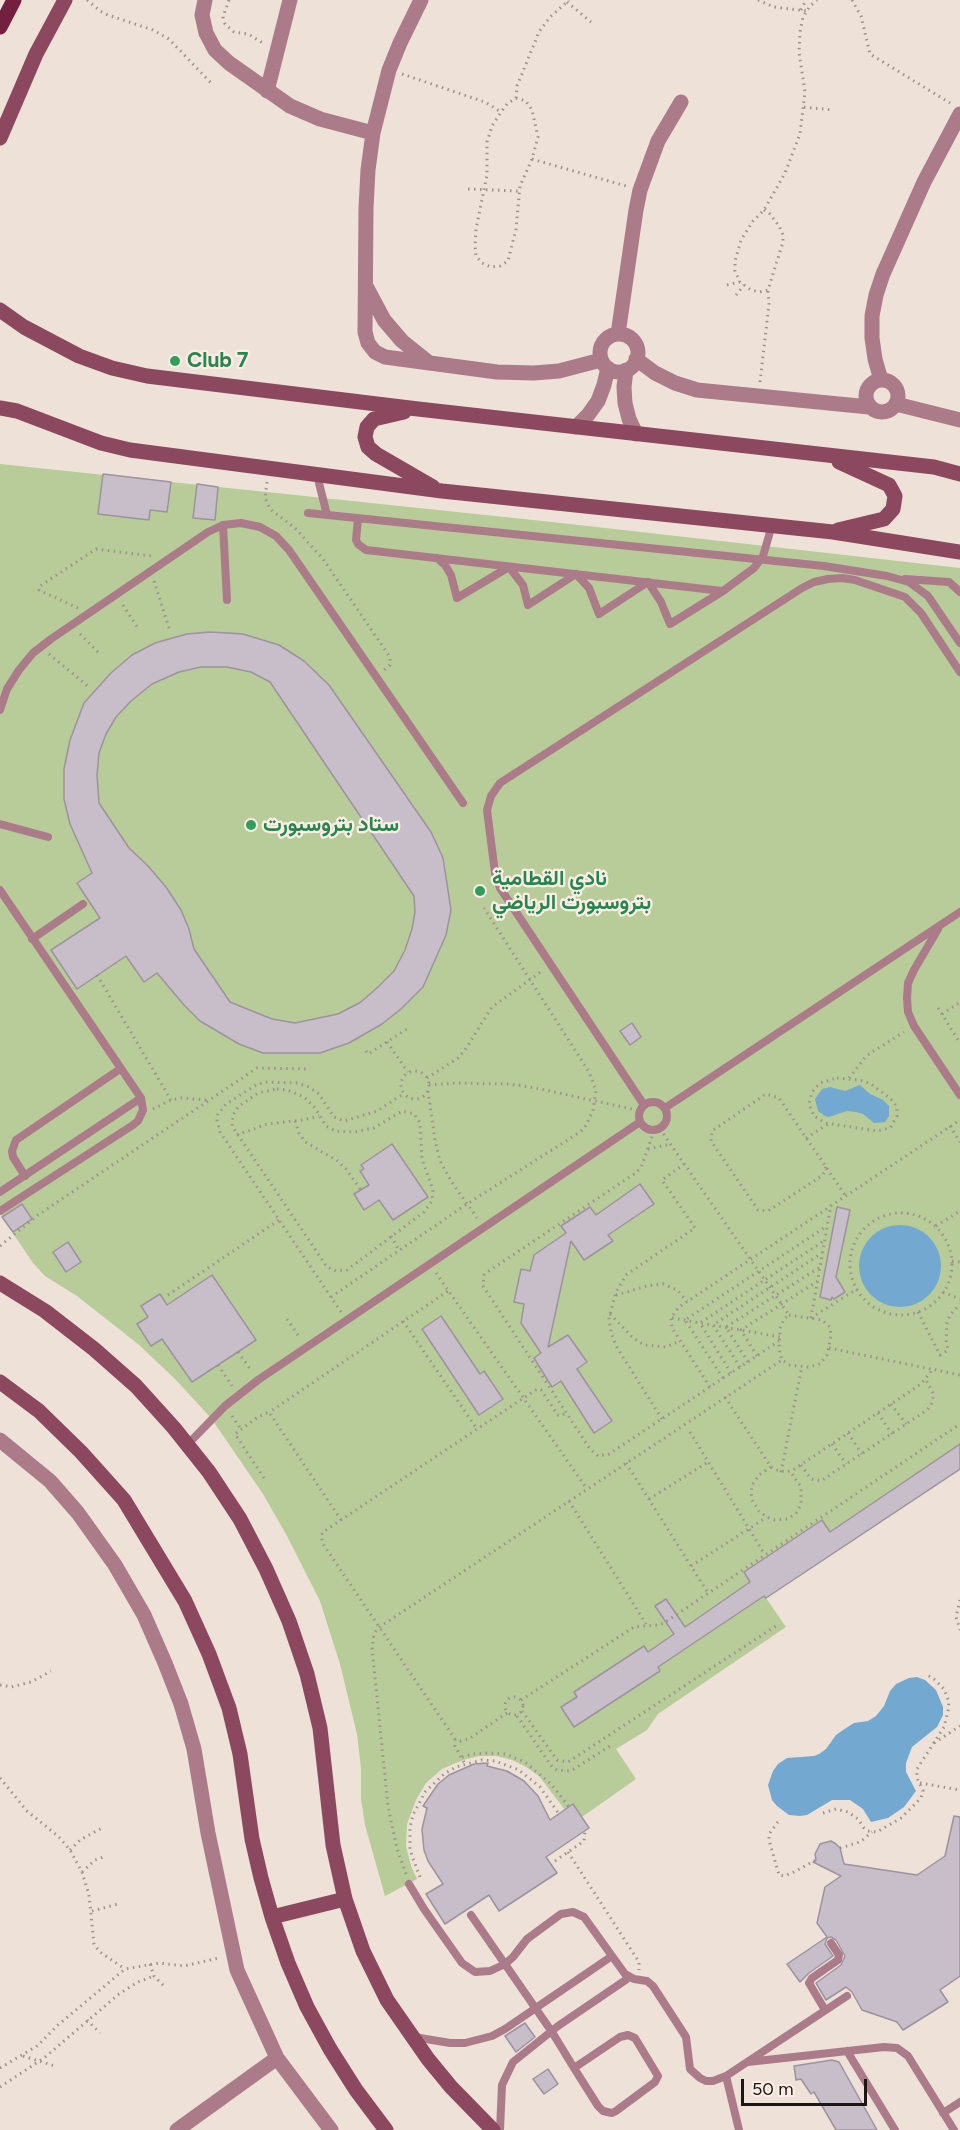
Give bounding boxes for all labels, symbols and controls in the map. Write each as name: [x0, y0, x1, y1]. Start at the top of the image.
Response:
place label: Club 7: [187, 348, 249, 374]
marker: Club 7: [168, 354, 182, 368]
place label: ستاد بتروسبورت: [263, 812, 399, 838]
marker: ستاد بتروسبورت: [244, 818, 258, 832]
place label: نادي القطامية بتروسبورت الرياضي: [492, 866, 651, 916]
marker: نادي القطامية بتروسبورت الرياضي: [473, 884, 487, 898]
scale bar: [744, 2067, 870, 2105]
text: 50 m: [752, 2078, 794, 2100]

